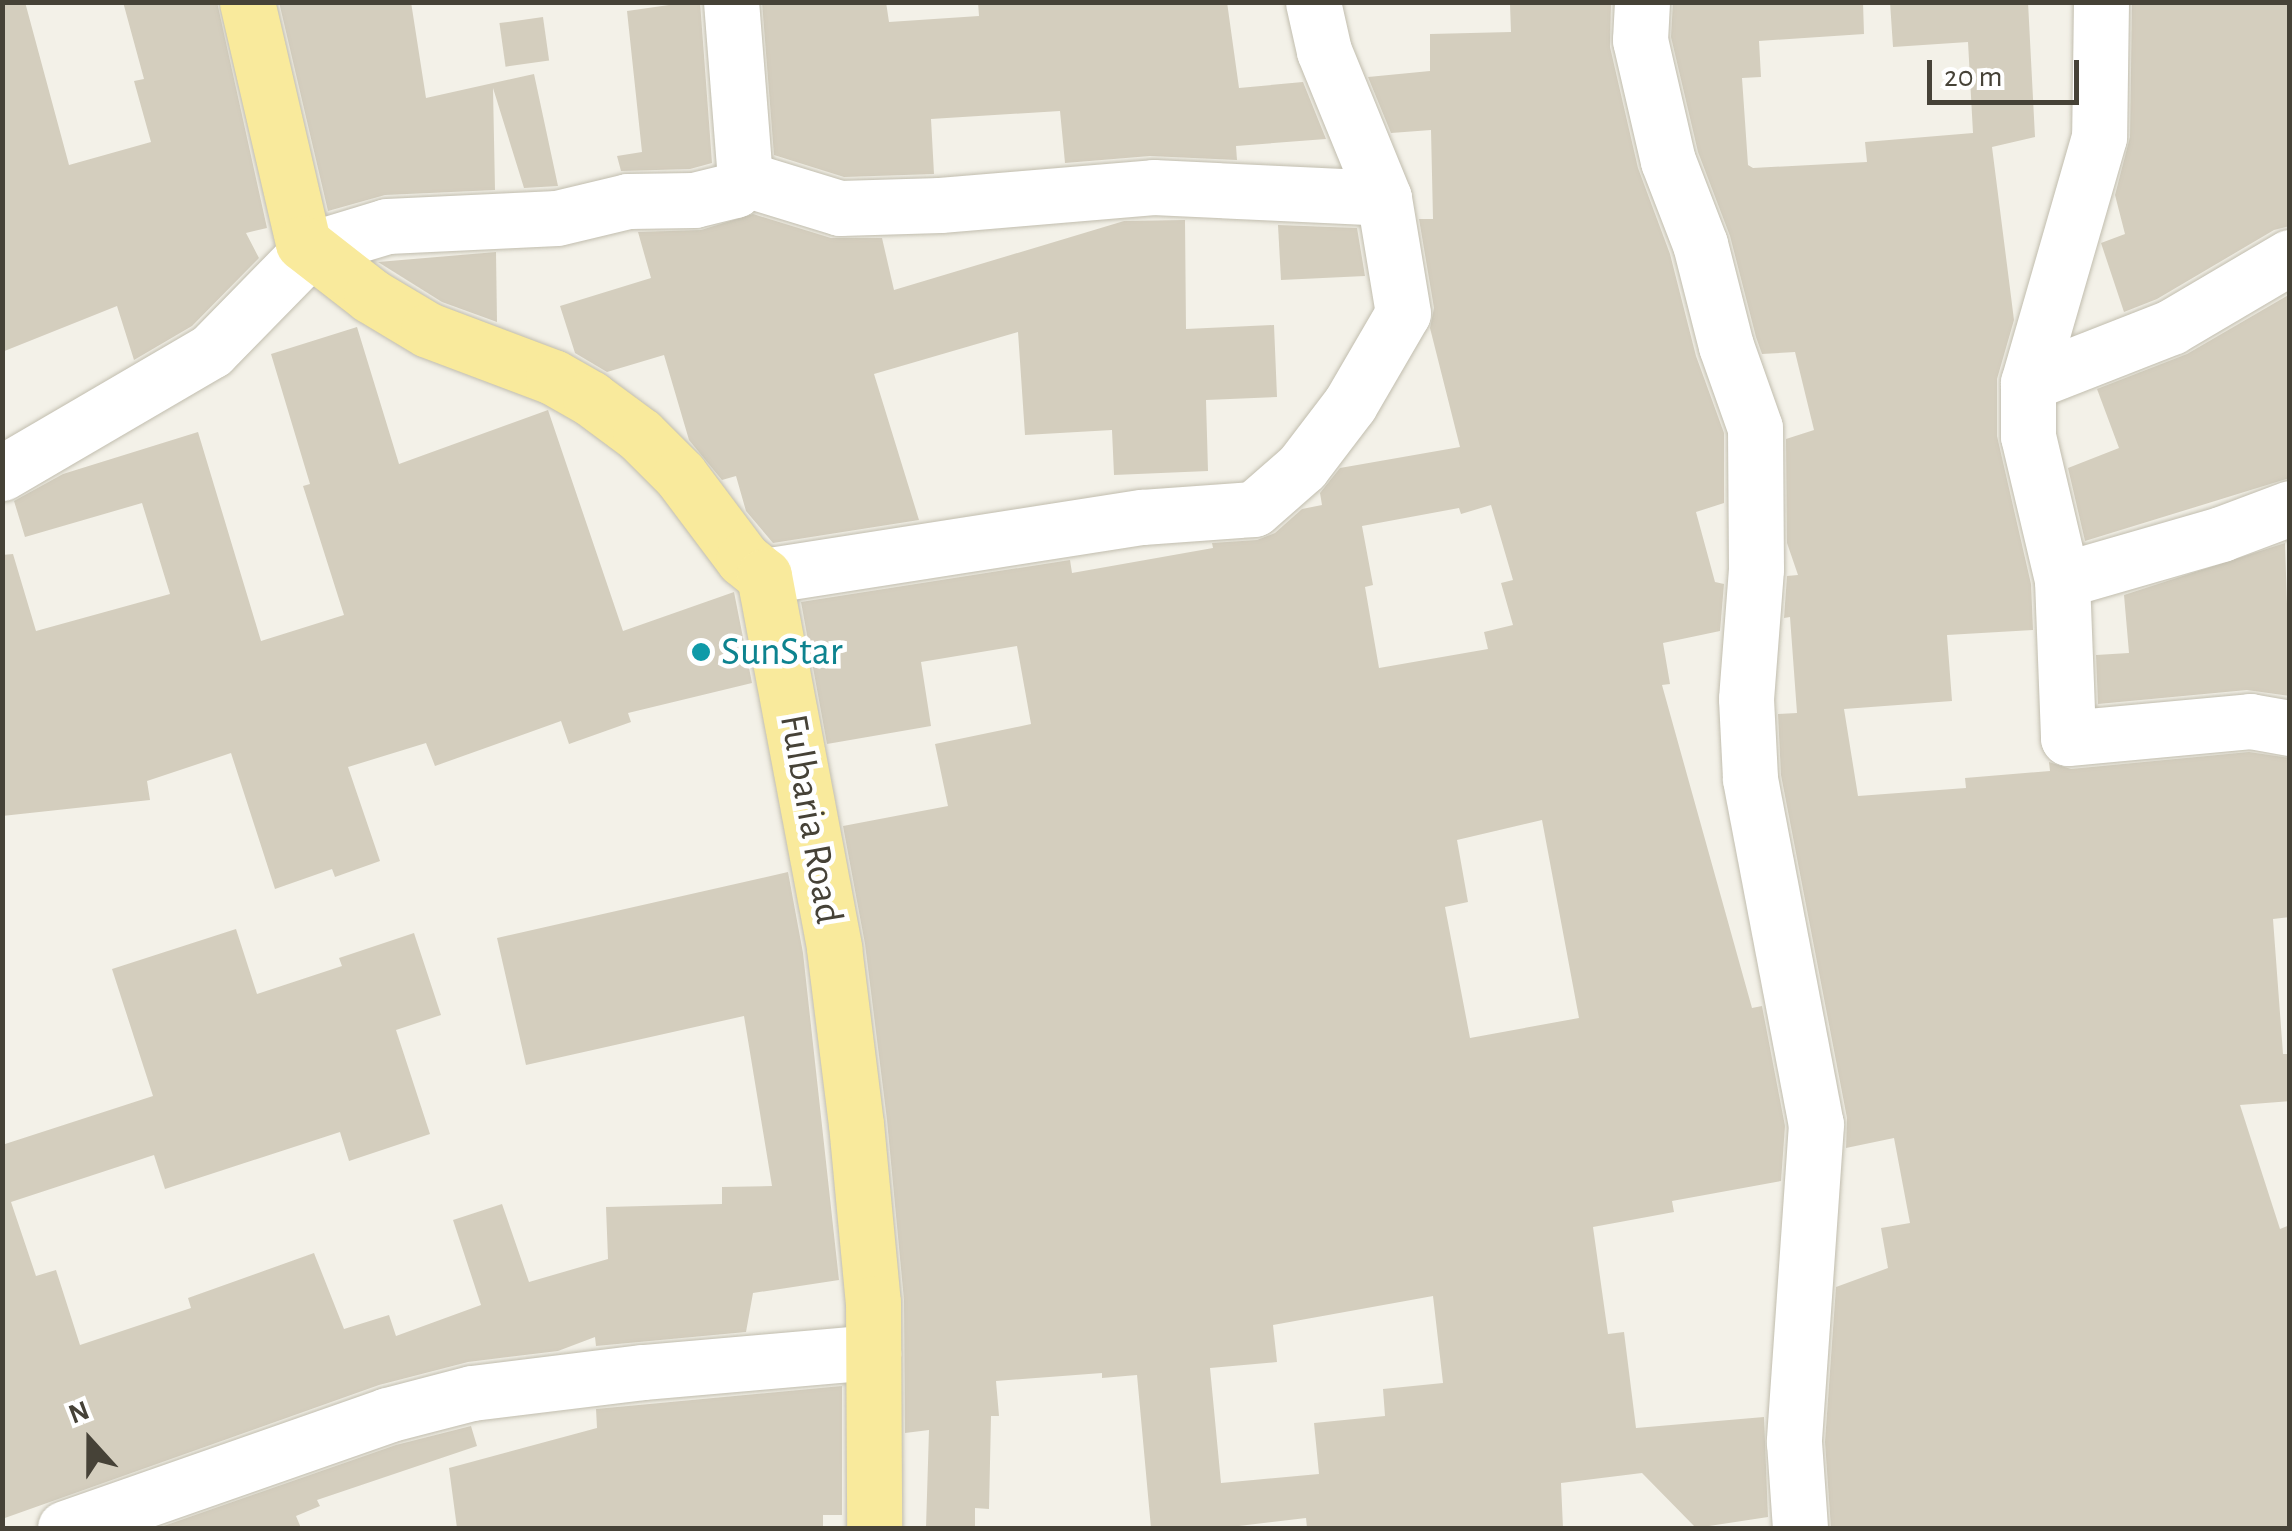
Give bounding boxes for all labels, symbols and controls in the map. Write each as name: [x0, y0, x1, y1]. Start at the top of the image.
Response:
scale bar: [1932, 40, 2084, 102]
text: 20 m: [1944, 62, 2002, 92]
place label: SunStar: [721, 628, 843, 676]
marker: SunStar: [690, 641, 712, 663]
street label: Fulbaria Road: [769, 711, 853, 927]
north arrow: [40, 1391, 140, 1491]
text: N: [65, 1396, 93, 1430]

